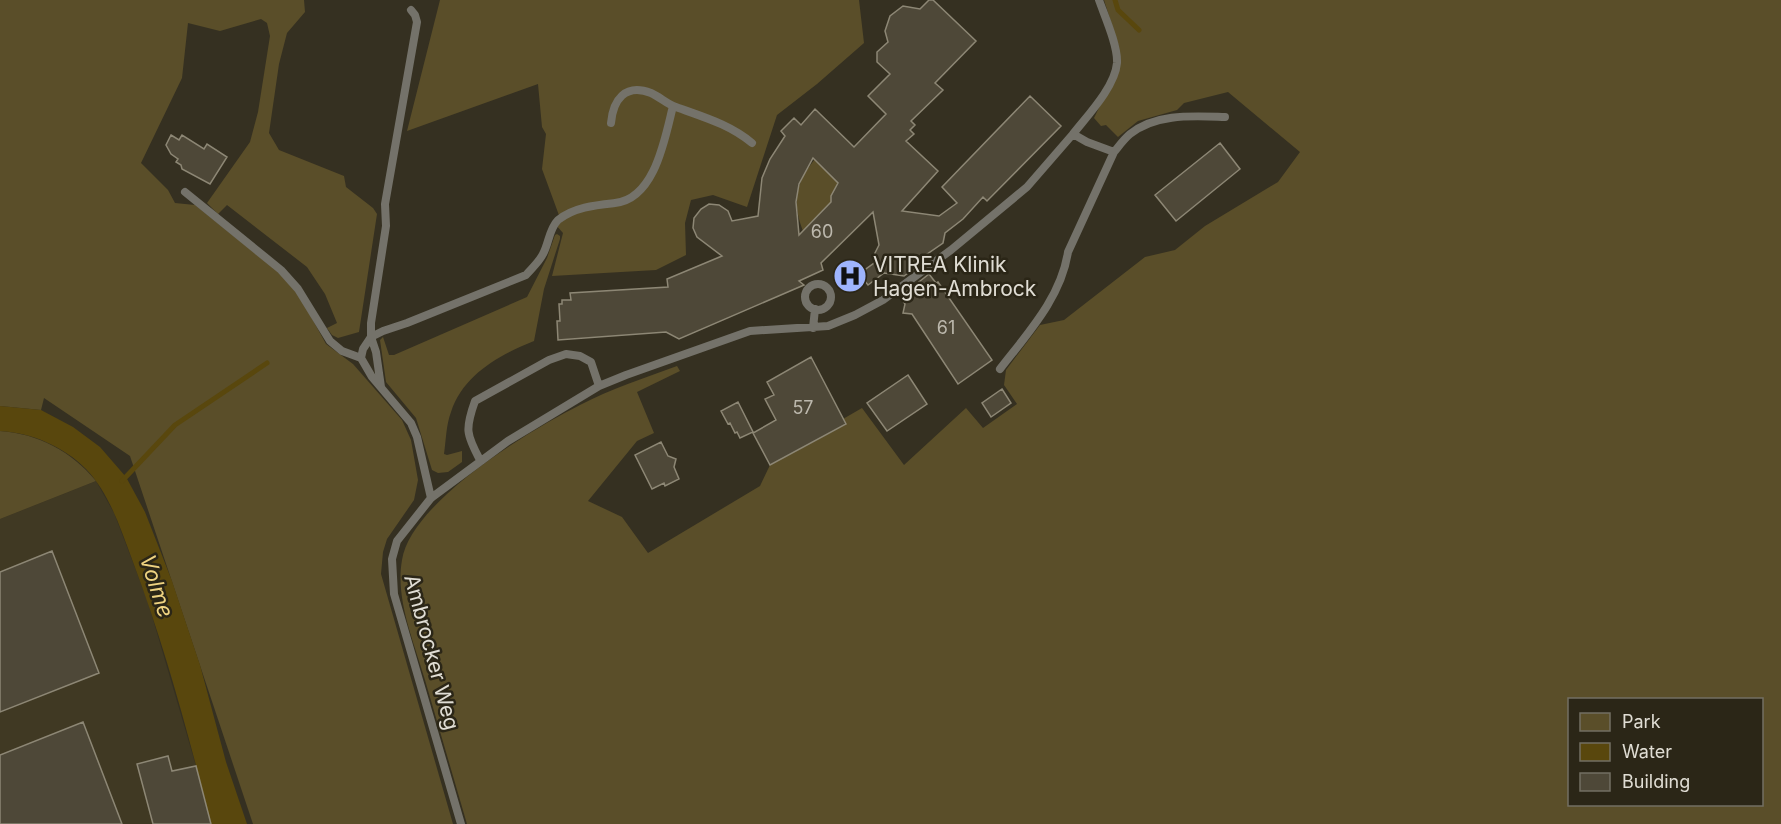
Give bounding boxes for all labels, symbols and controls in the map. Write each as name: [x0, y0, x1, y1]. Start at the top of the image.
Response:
house number: 60: [811, 221, 833, 242]
place label: VITREA Klinik Hagen-Ambrock: [873, 252, 1037, 301]
hospital icon: VITREA Klinik Hagen-Ambrock: [832, 258, 868, 294]
house number: 61: [937, 317, 955, 338]
house number: 57: [792, 397, 814, 418]
water label: Volme: [135, 551, 179, 621]
street label: Ambrocker Weg: [399, 572, 465, 732]
legend: [1568, 698, 1763, 806]
text: Park: [1622, 711, 1661, 732]
text: Water: [1622, 741, 1672, 762]
text: Building: [1622, 771, 1690, 792]

